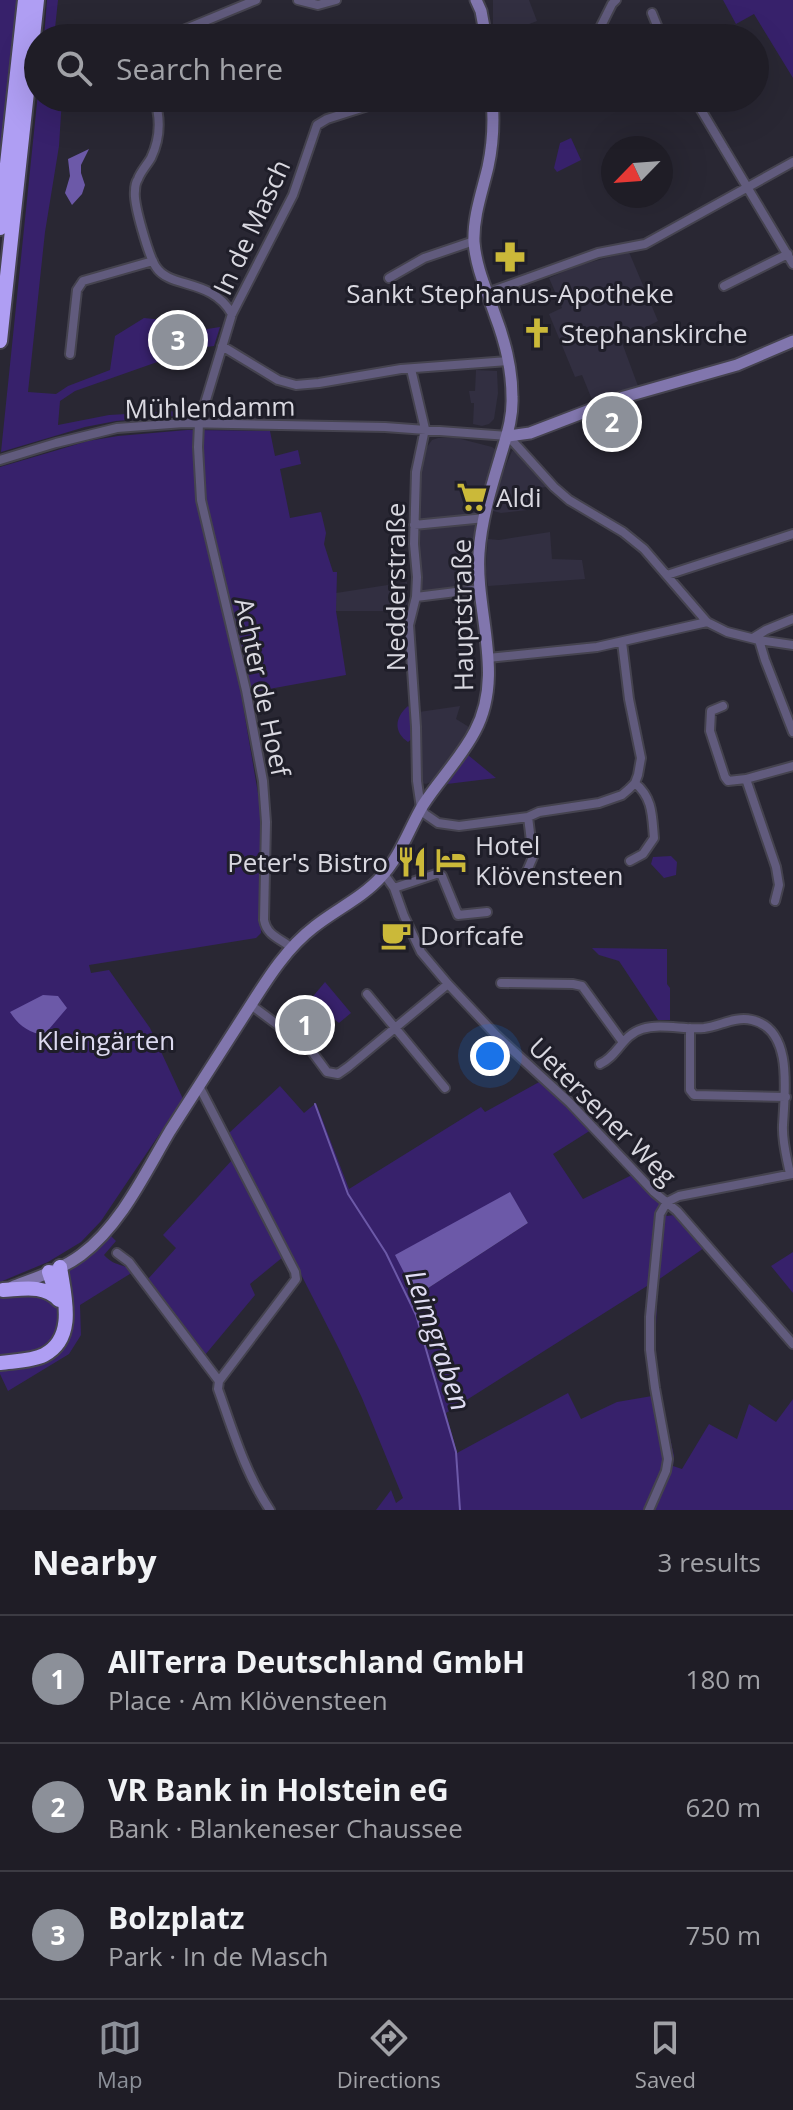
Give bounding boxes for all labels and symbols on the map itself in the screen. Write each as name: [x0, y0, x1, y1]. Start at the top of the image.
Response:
north arrow: [601, 136, 673, 208]
street label: In de Masch: [204, 153, 298, 301]
pharmacy icon: Sankt Stephanus-Apotheke: [493, 240, 527, 274]
place label: Sankt Stephanus-Apotheke: [346, 275, 674, 311]
pin: 3: [152, 310, 204, 370]
place label: Stephanskirche: [561, 315, 748, 351]
church icon: Stephanskirche: [520, 316, 554, 350]
street label: Mühlendamm: [124, 388, 296, 426]
pin: 2: [586, 392, 638, 452]
place label: Aldi: [496, 479, 541, 515]
supermarket icon: Aldi: [455, 480, 489, 514]
street label: Nedderstraße: [377, 503, 413, 671]
street label: Hauptstraße: [443, 539, 481, 691]
street label: Achter de Hoef: [227, 594, 300, 781]
place label: Hotel Klövensteen: [475, 827, 623, 893]
hotel icon: Hotel Klövensteen: [434, 843, 468, 877]
place label: Peter's Bistro: [227, 844, 388, 880]
restaurant icon: Peter's Bistro: [395, 845, 429, 879]
place label: Dorfcafe: [420, 917, 524, 953]
cafe icon: Dorfcafe: [379, 918, 413, 952]
pin: 1: [279, 995, 331, 1055]
park label: Kleingärten: [37, 1022, 175, 1058]
street label: Uetersener Weg: [521, 1029, 685, 1193]
your location: [470, 1036, 510, 1076]
water label: Leimgraben: [397, 1265, 481, 1415]

